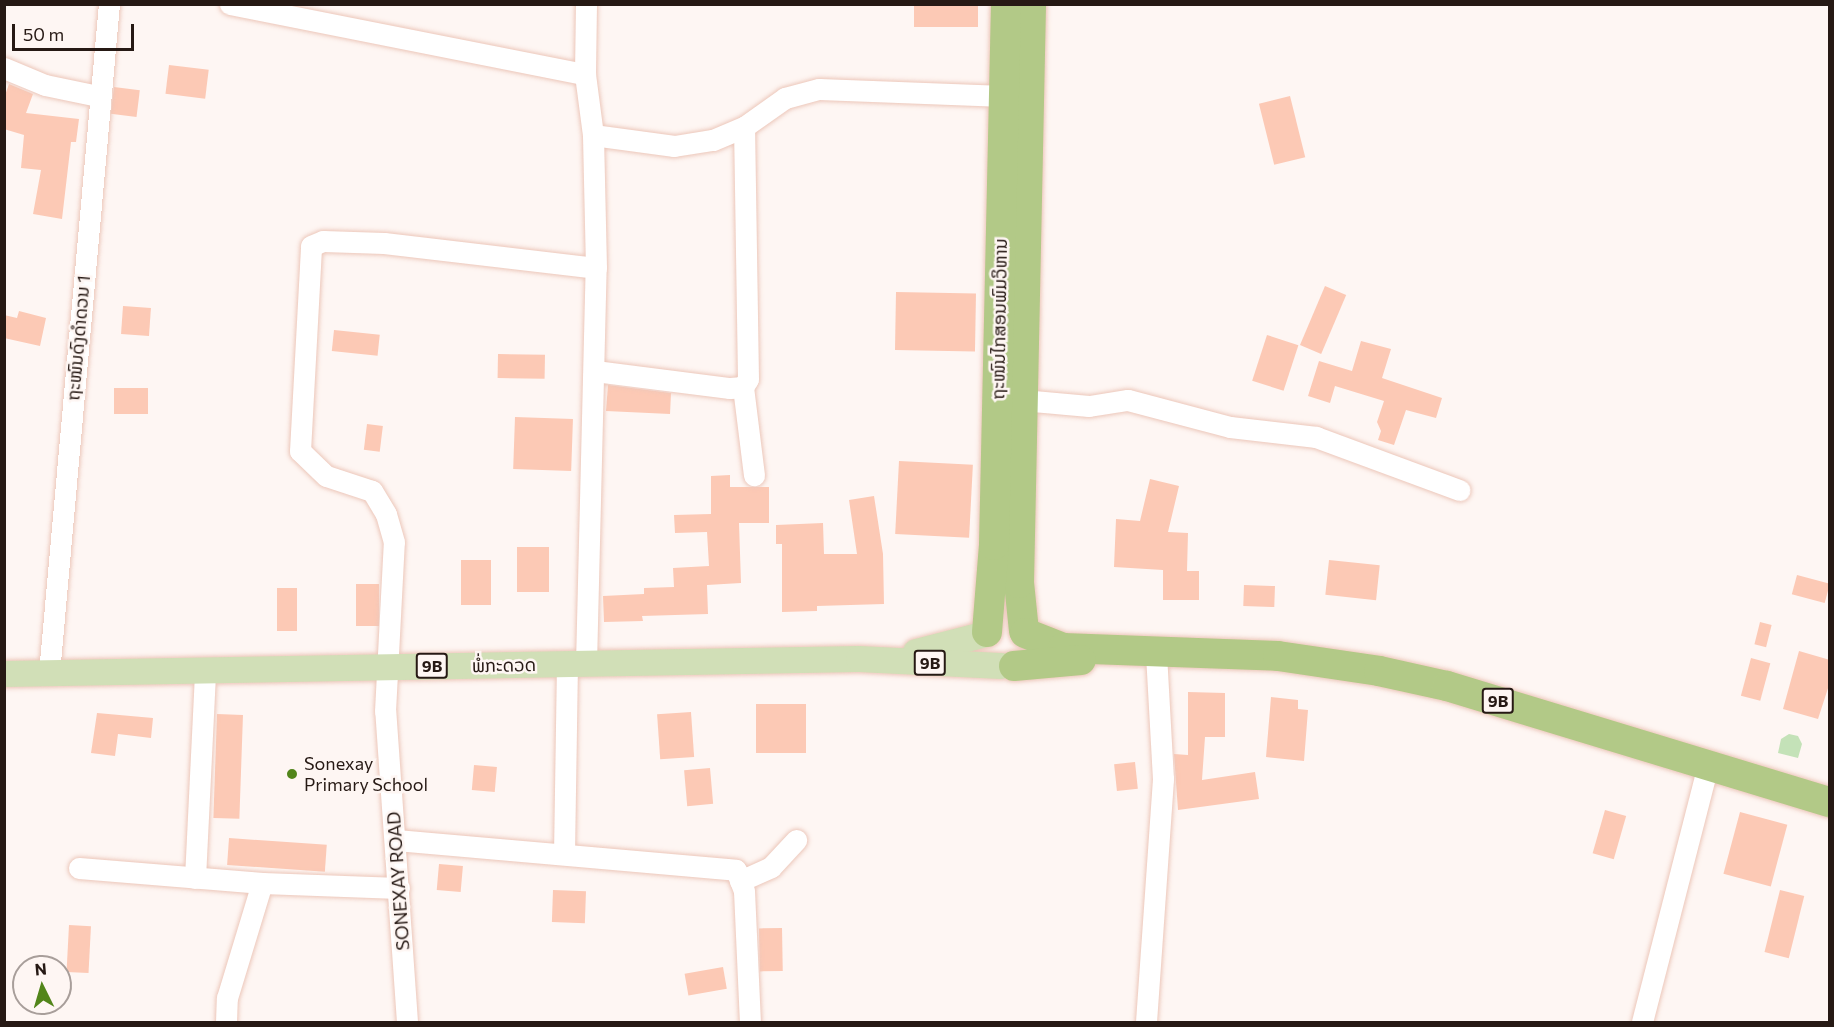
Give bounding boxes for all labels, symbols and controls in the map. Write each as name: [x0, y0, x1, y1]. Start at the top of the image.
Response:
scale bar: [15, 12, 136, 50]
text: 50 m: [23, 23, 64, 45]
street label: ຖະໜົນໄກສອນພົມວິຫານ: [987, 238, 1011, 400]
street label: ຖະໜົນດົງດຳດວນ 1: [62, 274, 94, 402]
road number: 9B: [914, 650, 946, 676]
road number: 9B: [416, 653, 448, 679]
street label: ພໍ່ກະດວດ: [472, 654, 536, 676]
road number: 9B: [1482, 688, 1514, 714]
place label: Sonexay Primary School: [304, 753, 428, 795]
marker: Sonexay Primary School: [285, 767, 299, 781]
street label: SONEXAY ROAD: [382, 811, 414, 951]
north arrow: [12, 955, 72, 1015]
text: N: [34, 959, 47, 979]

